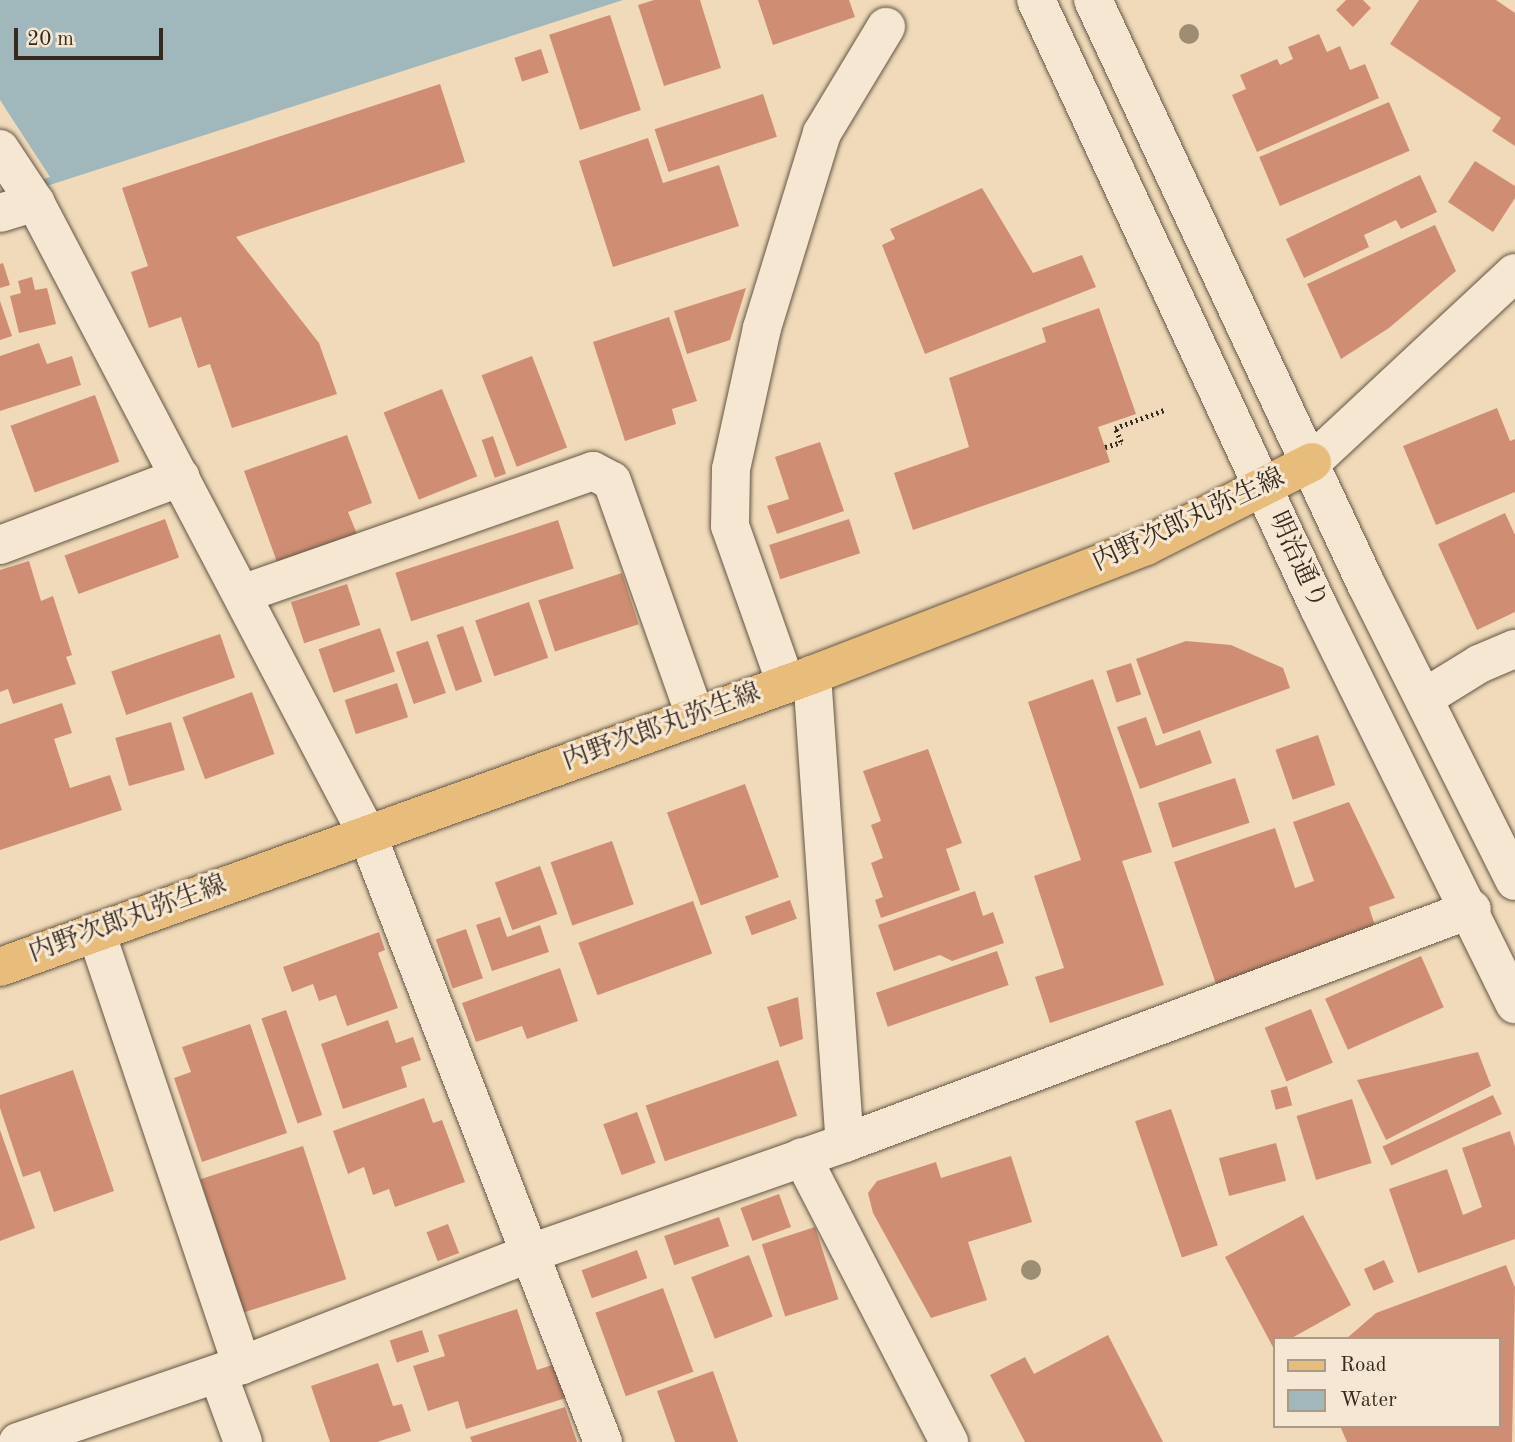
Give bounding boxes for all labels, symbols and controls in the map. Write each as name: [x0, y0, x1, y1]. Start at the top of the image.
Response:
scale bar: [18, 14, 166, 58]
text: 20 m: [27, 29, 74, 50]
street label: 内野次郎丸弥生線: [1088, 463, 1290, 579]
street label: 明治通り: [1261, 507, 1333, 615]
street label: 内野次郎丸弥生線: [559, 678, 765, 778]
street label: 内野次郎丸弥生線: [25, 870, 231, 970]
legend: [1274, 1337, 1501, 1428]
text: Road: [1340, 1355, 1387, 1376]
text: Water: [1340, 1390, 1397, 1411]

